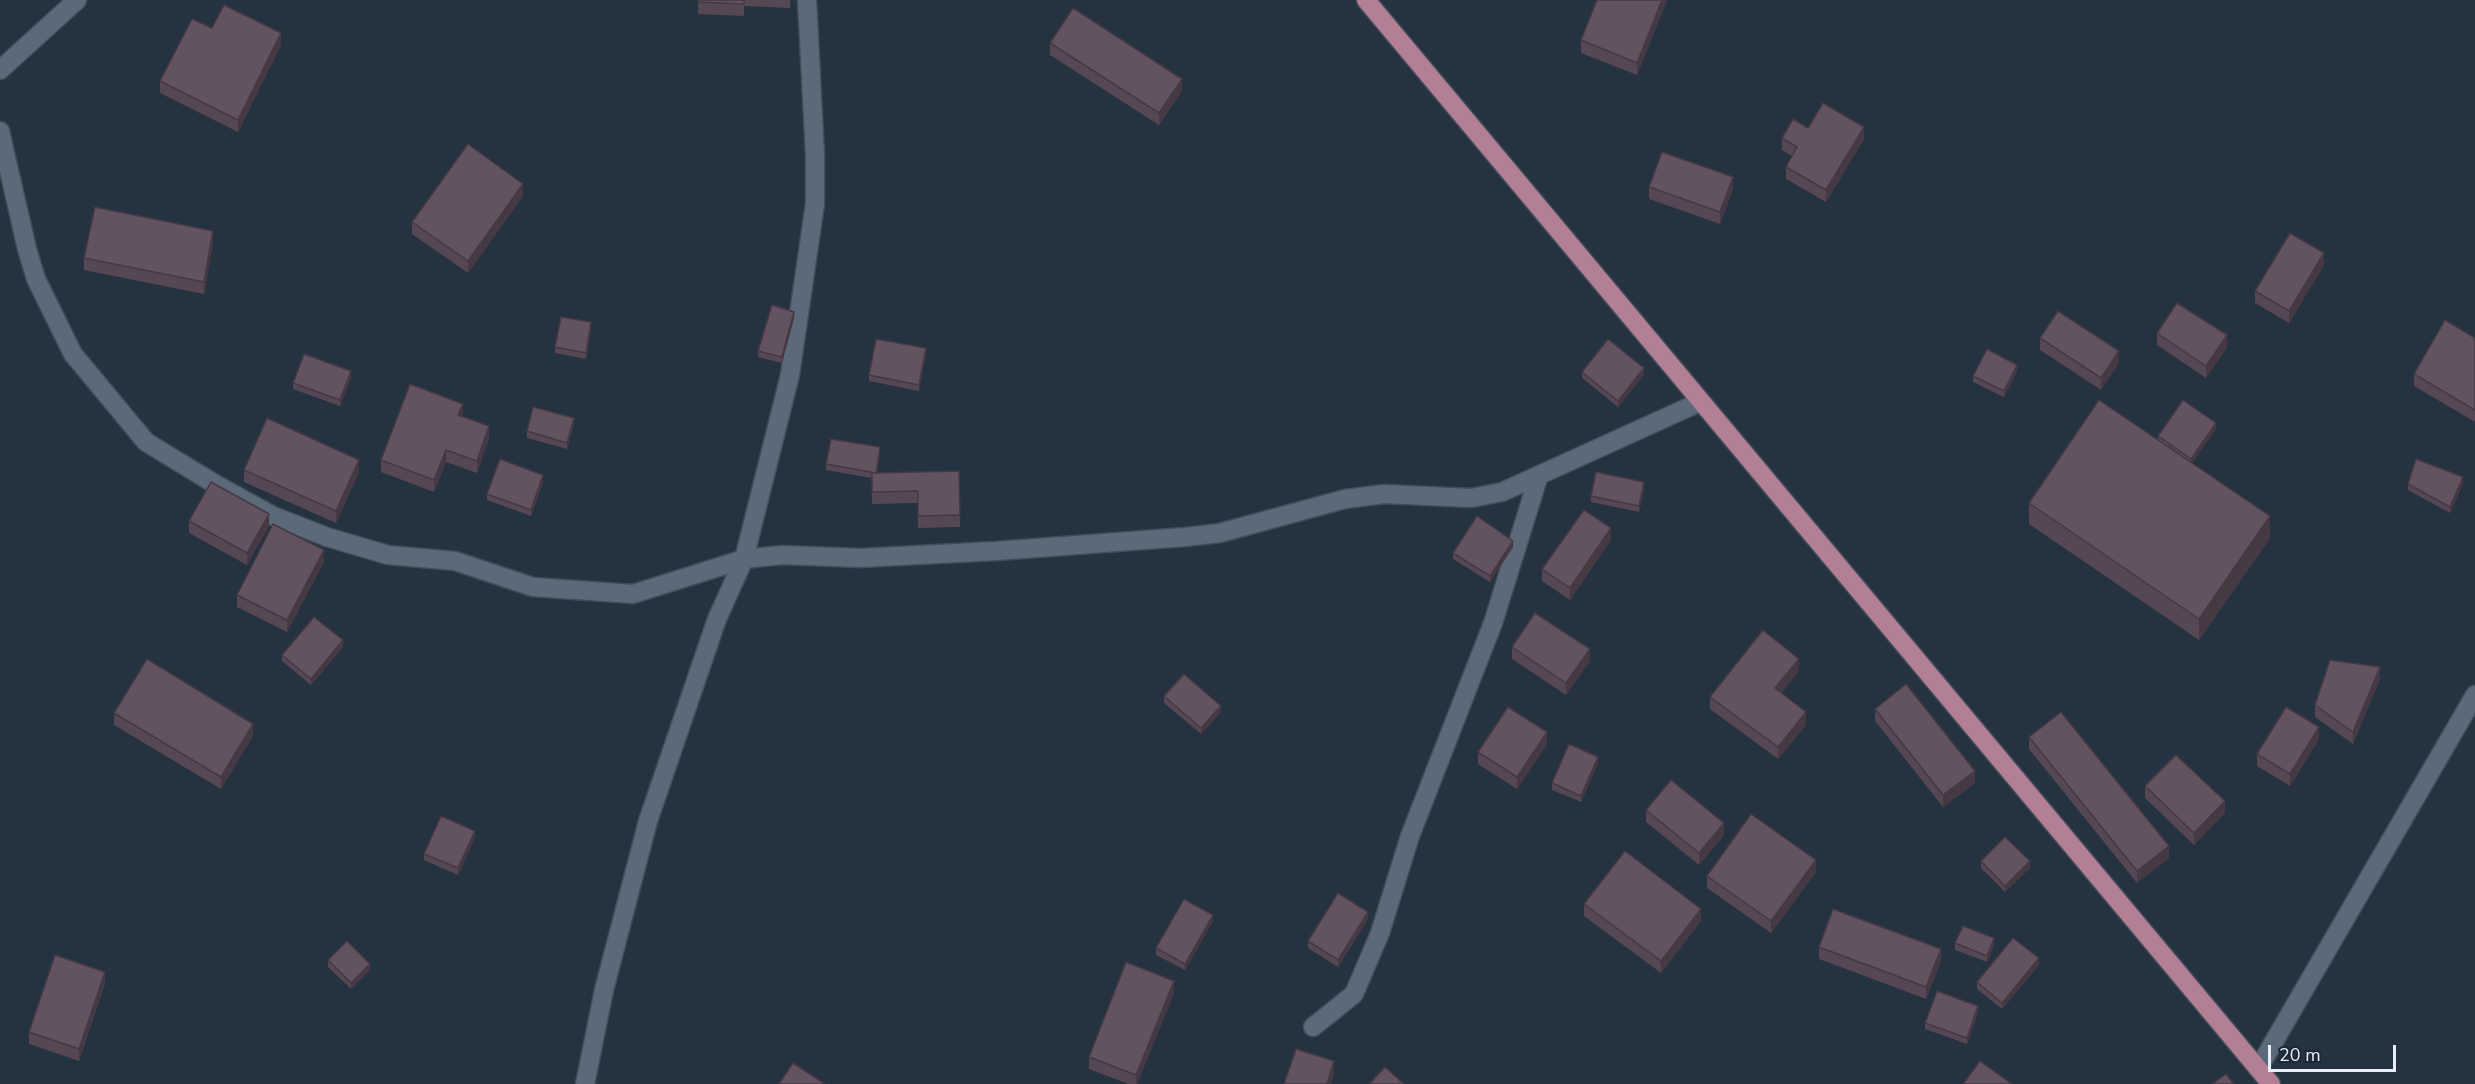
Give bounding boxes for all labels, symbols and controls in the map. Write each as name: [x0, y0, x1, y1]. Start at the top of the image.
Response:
scale bar: [2271, 1033, 2398, 1071]
text: 20 m: [2279, 1043, 2321, 1067]

